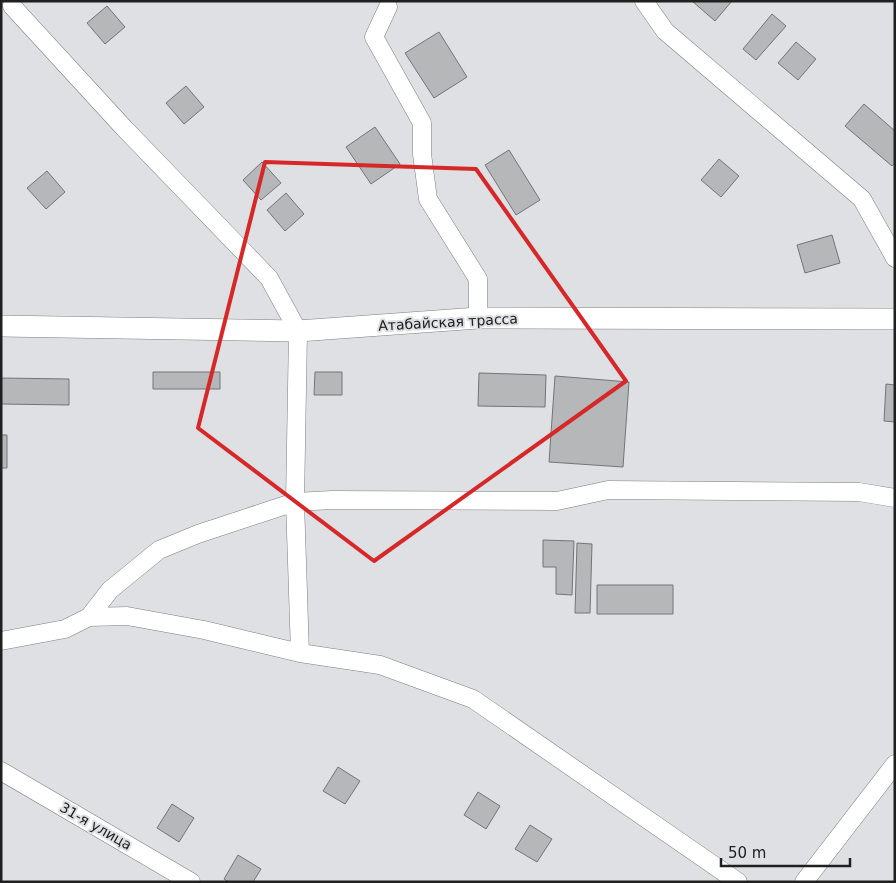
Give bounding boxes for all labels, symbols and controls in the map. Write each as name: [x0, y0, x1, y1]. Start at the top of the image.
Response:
street label: Атабайская трасса: [378, 310, 518, 334]
street label: 31-я улица: [57, 799, 135, 853]
scale bar: [721, 836, 850, 868]
text: 50 m: [728, 844, 766, 862]

